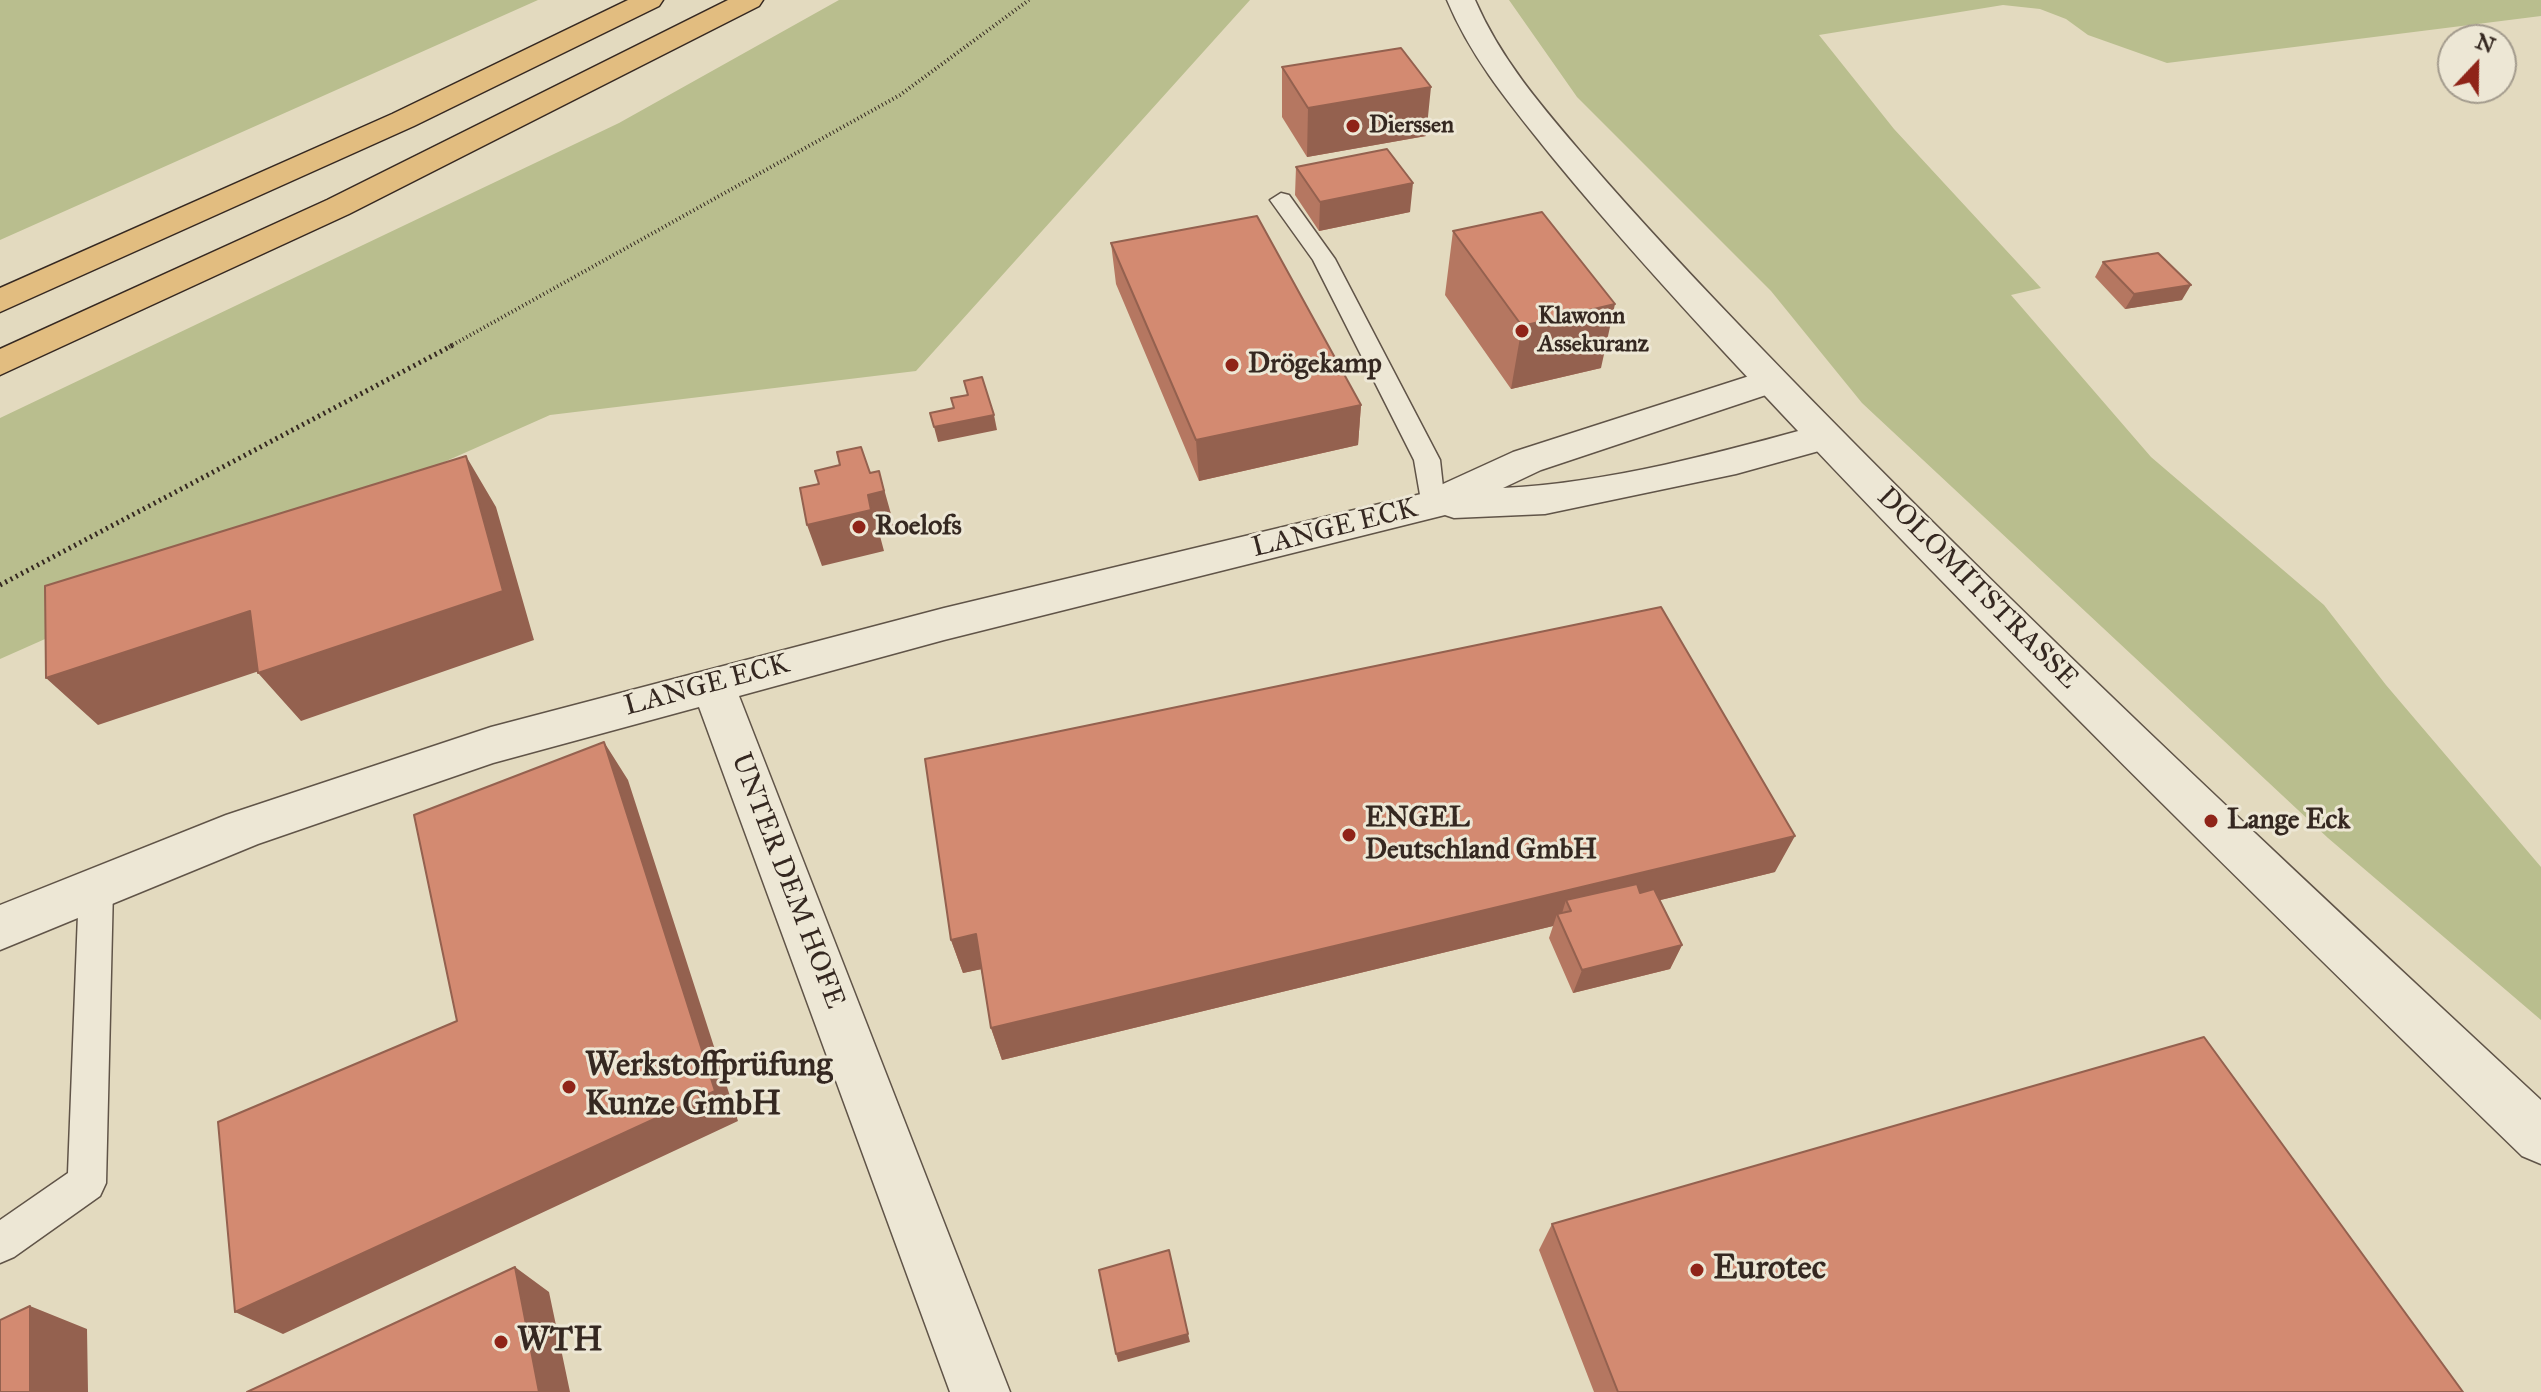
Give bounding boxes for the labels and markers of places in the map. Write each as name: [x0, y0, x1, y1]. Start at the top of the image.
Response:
place label: Dierssen: [1369, 112, 1454, 140]
marker: Dierssen: [1344, 117, 1362, 135]
place label: Klawonn Assekuranz: [1538, 303, 1649, 359]
marker: Klawonn Assekuranz: [1513, 322, 1531, 340]
place label: Drögekamp: [1248, 348, 1382, 382]
marker: Drögekamp: [1223, 356, 1241, 374]
place label: Roelofs: [875, 510, 962, 544]
marker: Roelofs: [850, 518, 868, 536]
place label: ENGEL Deutschland GmbH: [1365, 802, 1597, 868]
place label: Lange Eck: [2227, 804, 2350, 838]
marker: Lange Eck: [2202, 812, 2220, 830]
marker: ENGEL Deutschland GmbH: [1340, 826, 1358, 844]
place label: Werkstoffprüfung Kunze GmbH: [585, 1047, 832, 1126]
marker: Werkstoffprüfung Kunze GmbH: [560, 1078, 578, 1096]
place label: Eurotec: [1713, 1250, 1826, 1290]
marker: Eurotec: [1688, 1261, 1706, 1279]
place label: WTH: [517, 1322, 602, 1362]
marker: WTH: [492, 1333, 510, 1351]

